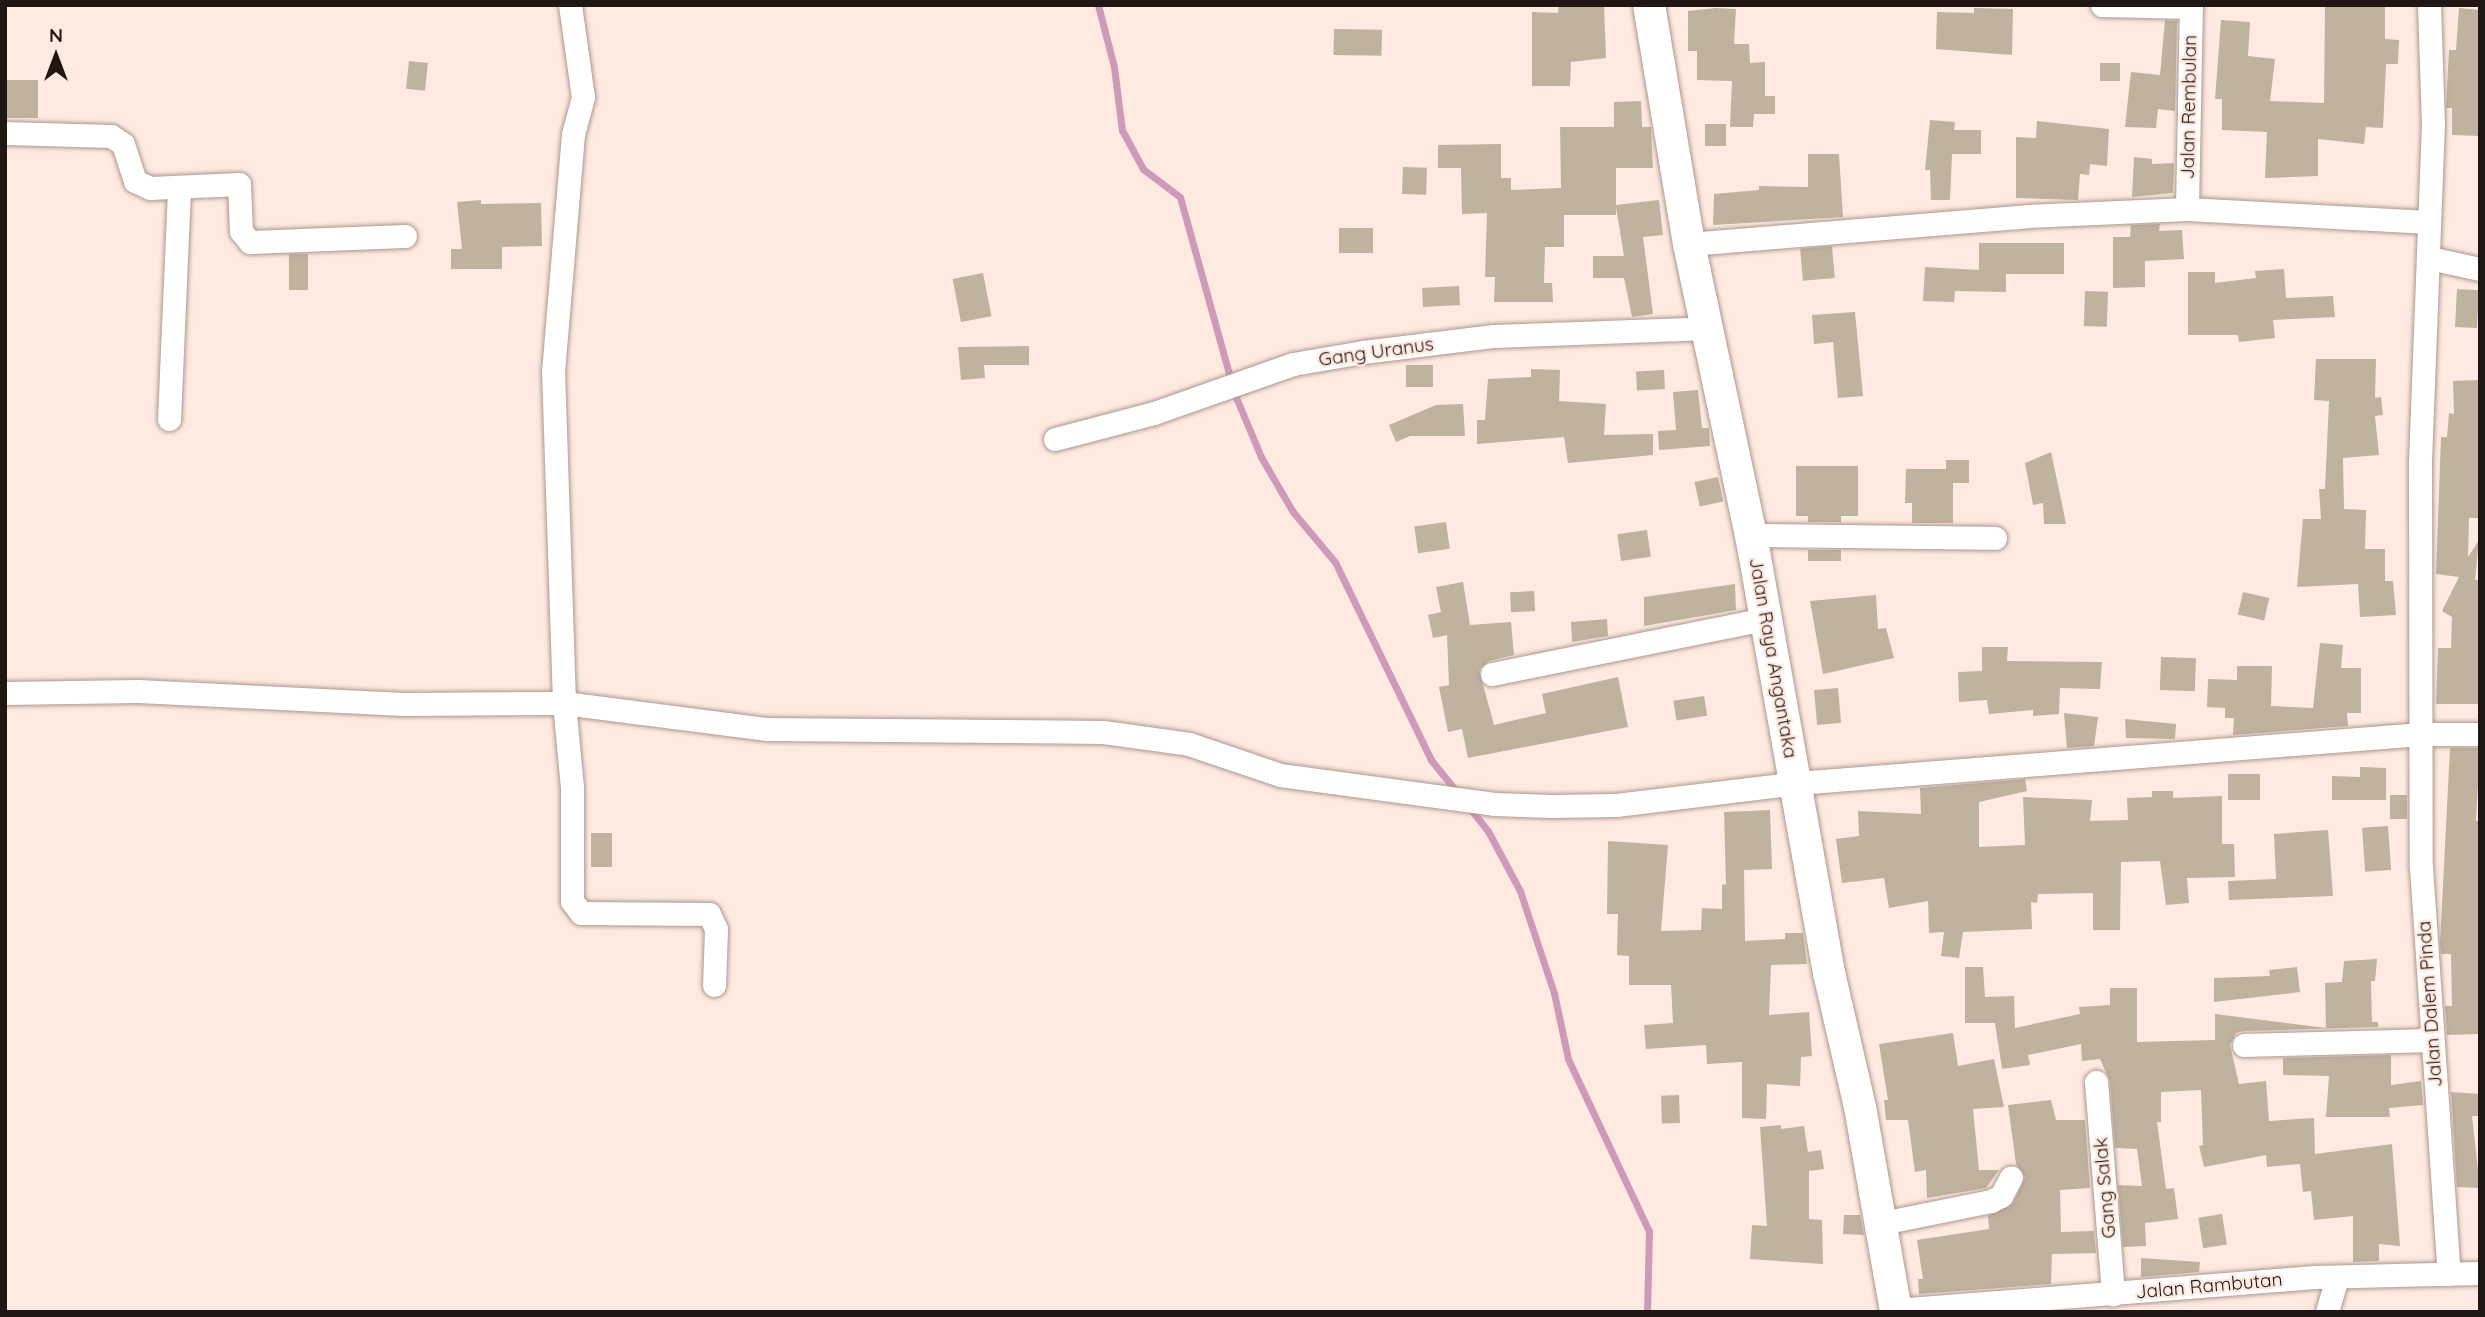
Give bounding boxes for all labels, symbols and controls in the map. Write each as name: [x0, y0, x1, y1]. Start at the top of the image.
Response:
north arrow: [21, 21, 91, 91]
text: N: [49, 23, 63, 47]
street label: Jalan Rembulan: [2176, 35, 2202, 179]
street label: Gang Uranus: [1317, 333, 1435, 371]
street label: Jalan Raya Angantaka: [1744, 556, 1802, 760]
street label: Jalan Dalem Pinda: [2413, 920, 2447, 1088]
street label: Gang Salak: [2089, 1137, 2121, 1239]
street label: Jalan Rambutan: [2135, 1268, 2283, 1304]

